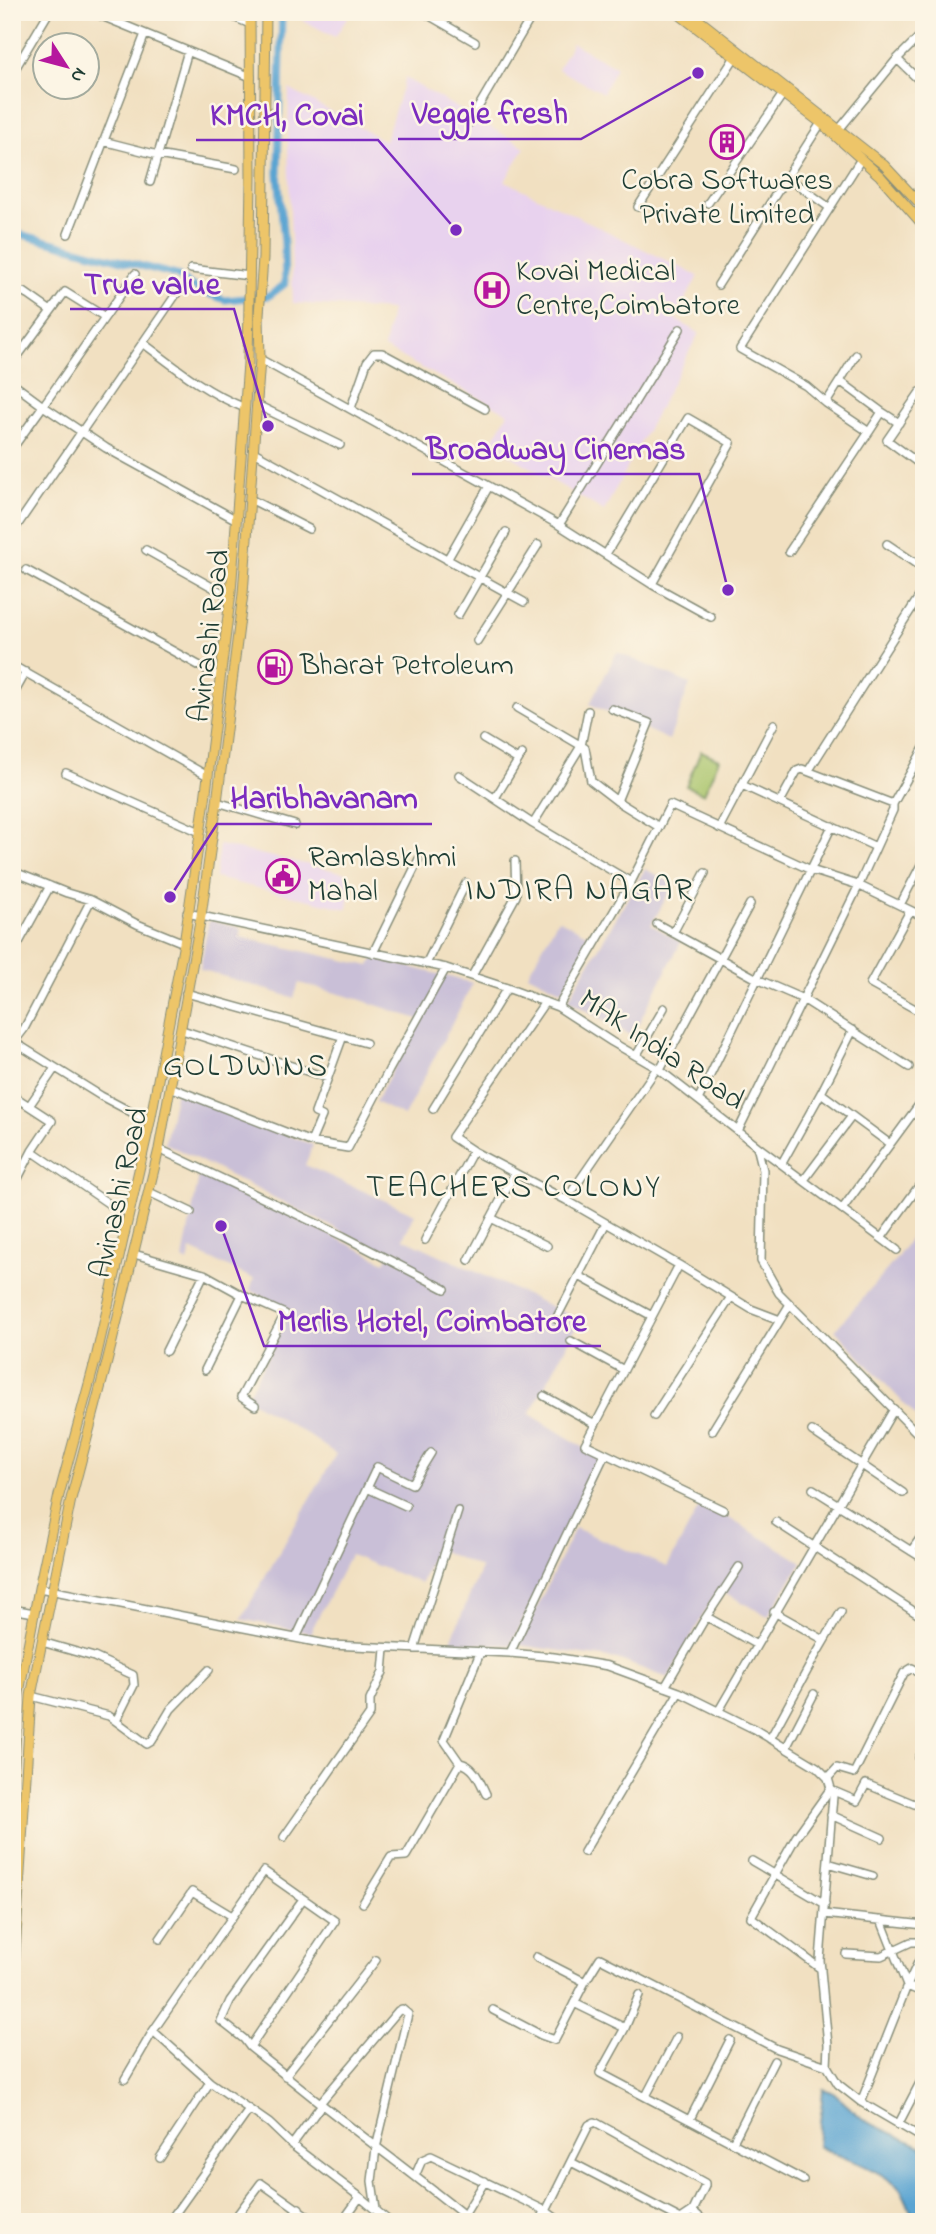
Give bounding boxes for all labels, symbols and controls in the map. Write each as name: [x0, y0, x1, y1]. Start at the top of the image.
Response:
north arrow: [32, 32, 102, 102]
text: N: [63, 61, 92, 88]
callout: Veggie fresh: [398, 86, 581, 139]
callout: KMCH, Covai: [196, 87, 378, 140]
text: Veggie fresh: [411, 92, 568, 140]
text: KMCH, Covai: [210, 94, 364, 141]
building icon: Cobra Softwares Private Limited: [708, 123, 746, 161]
place label: Cobra Softwares Private Limited: [621, 160, 833, 238]
place label: Kovai Medical Centre,Coimbatore: [516, 251, 740, 329]
callout: True value: [70, 256, 234, 309]
text: True value: [84, 263, 222, 310]
hospital icon: Kovai Medical Centre,Coimbatore: [473, 271, 511, 309]
callout: Broadway Cinemas: [412, 421, 699, 474]
text: Broadway Cinemas: [424, 428, 686, 476]
street label: Avinashi Road: [179, 547, 243, 725]
place label: Bharat Petroleum: [299, 645, 514, 689]
fuel station icon: Bharat Petroleum: [256, 648, 294, 686]
callout: Haribhavanam: [217, 771, 432, 824]
text: Haribhavanam: [230, 777, 418, 824]
place label: Ramlaskhmi Mahal: [308, 837, 457, 915]
public building icon: Ramlaskhmi Mahal: [264, 857, 302, 895]
district label: INDIRA NAGAR: [466, 868, 694, 915]
street label: MAK India Road: [569, 979, 753, 1123]
district label: GOLDWINS: [163, 1044, 329, 1091]
street label: Avinashi Road: [80, 1103, 162, 1283]
district label: TEACHERS COLONY: [366, 1165, 662, 1212]
callout: Merlis Hotel, Coimbatore: [264, 1293, 601, 1346]
text: Merlis Hotel, Coimbatore: [278, 1300, 588, 1347]

